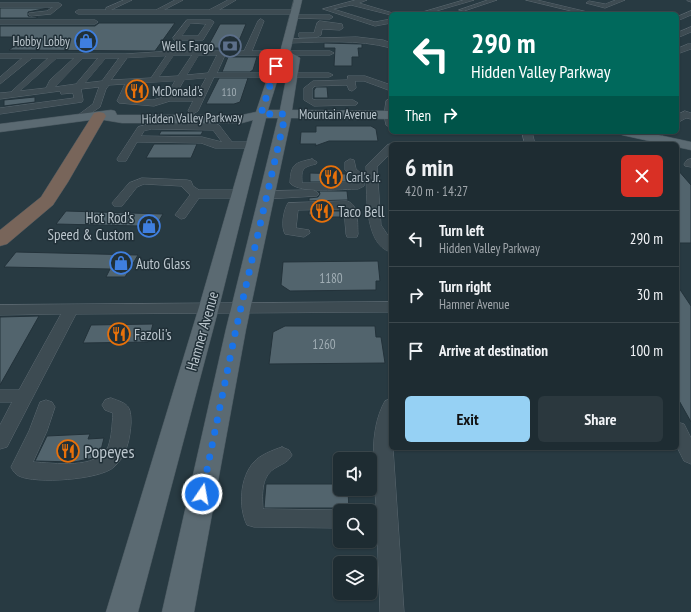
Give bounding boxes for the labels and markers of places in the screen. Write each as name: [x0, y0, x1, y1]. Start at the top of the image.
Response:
shop icon: Hobby Lobby: [73, 28, 99, 54]
place label: Hobby Lobby: [13, 33, 70, 50]
bank icon: Wells Fargo: [217, 33, 243, 59]
place label: Wells Fargo: [162, 38, 214, 55]
pin: [259, 49, 293, 83]
restaurant icon: McDonald's: [124, 78, 150, 104]
place label: McDonald's: [152, 83, 203, 100]
restaurant icon: Carl's Jr.: [318, 164, 344, 190]
place label: Carl's Jr.: [346, 169, 381, 186]
restaurant icon: Taco Bell: [309, 198, 335, 224]
place label: Taco Bell: [338, 202, 385, 221]
place label: Hot Rod's Speed & Custom: [48, 208, 134, 244]
shop icon: Hot Rod's Speed & Custom: [136, 213, 162, 239]
shop icon: Auto Glass: [108, 250, 134, 276]
place label: Auto Glass: [136, 254, 190, 273]
restaurant icon: Fazoli's: [106, 321, 132, 347]
place label: Fazoli's: [134, 325, 172, 344]
restaurant icon: Popeyes: [55, 438, 81, 464]
place label: Popeyes: [84, 440, 135, 463]

